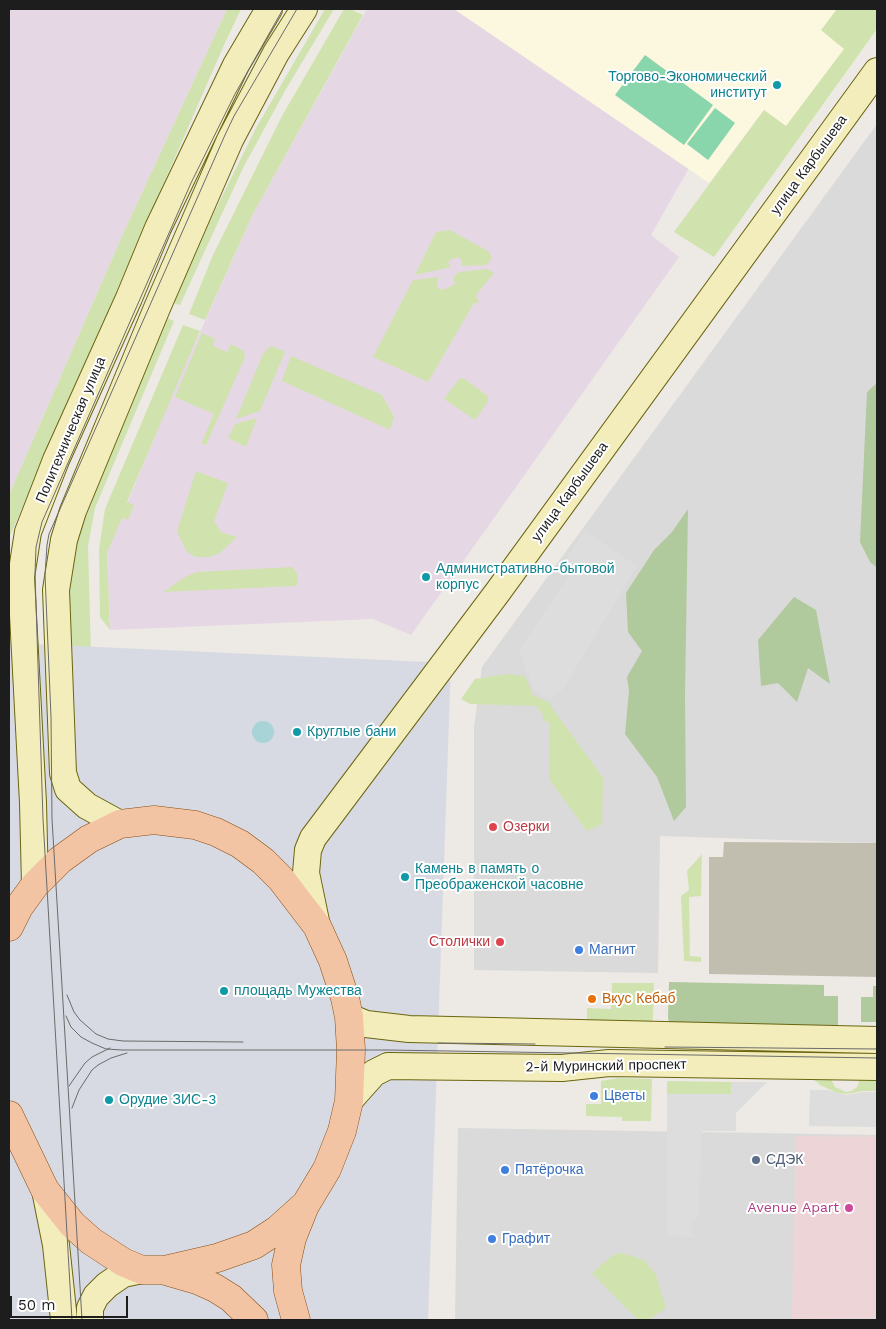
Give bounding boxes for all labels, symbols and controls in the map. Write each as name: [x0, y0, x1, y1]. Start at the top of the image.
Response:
place label: Торгово-Экономический институт: [608, 69, 767, 102]
marker: Торгово-Экономический институт: [771, 79, 783, 91]
street label: улица Карбышева: [767, 112, 851, 218]
street label: Политехническая улица: [33, 354, 109, 506]
street label: улица Карбышева: [528, 439, 612, 545]
place label: Административно-бытовой корпус: [436, 561, 615, 594]
marker: Административно-бытовой корпус: [420, 571, 432, 583]
place label: Круглые бани: [307, 724, 396, 740]
marker: Круглые бани: [291, 726, 303, 738]
place label: Озерки: [503, 819, 550, 835]
marker: Озерки: [487, 821, 499, 833]
place label: Камень в память о Преображенской часовне: [415, 861, 584, 894]
marker: Камень в память о Преображенской часовне: [399, 871, 411, 883]
place label: Столички: [429, 934, 490, 950]
marker: Столички: [494, 936, 506, 948]
place label: Магнит: [589, 942, 636, 958]
marker: Магнит: [573, 944, 585, 956]
place label: площадь Мужества: [234, 983, 362, 999]
marker: площадь Мужества: [218, 985, 230, 997]
place label: Вкус Кебаб: [602, 991, 676, 1007]
marker: Вкус Кебаб: [586, 993, 598, 1005]
street label: 2-й Муринский проспект: [525, 1056, 687, 1076]
place label: Цветы: [604, 1088, 645, 1104]
marker: Цветы: [588, 1090, 600, 1102]
place label: Орудие ЗИС-3: [119, 1092, 216, 1108]
marker: Орудие ЗИС-3: [103, 1094, 115, 1106]
place label: СДЭК: [766, 1152, 804, 1168]
marker: СДЭК: [750, 1154, 762, 1166]
place label: Пятёрочка: [515, 1162, 584, 1178]
marker: Пятёрочка: [499, 1164, 511, 1176]
place label: Avenue Apart: [748, 1200, 839, 1216]
marker: Avenue Apart: [843, 1202, 855, 1214]
place label: Графит: [502, 1231, 550, 1247]
marker: Графит: [486, 1233, 498, 1245]
scale bar: [12, 1286, 130, 1318]
text: 50 m: [18, 1296, 55, 1314]

